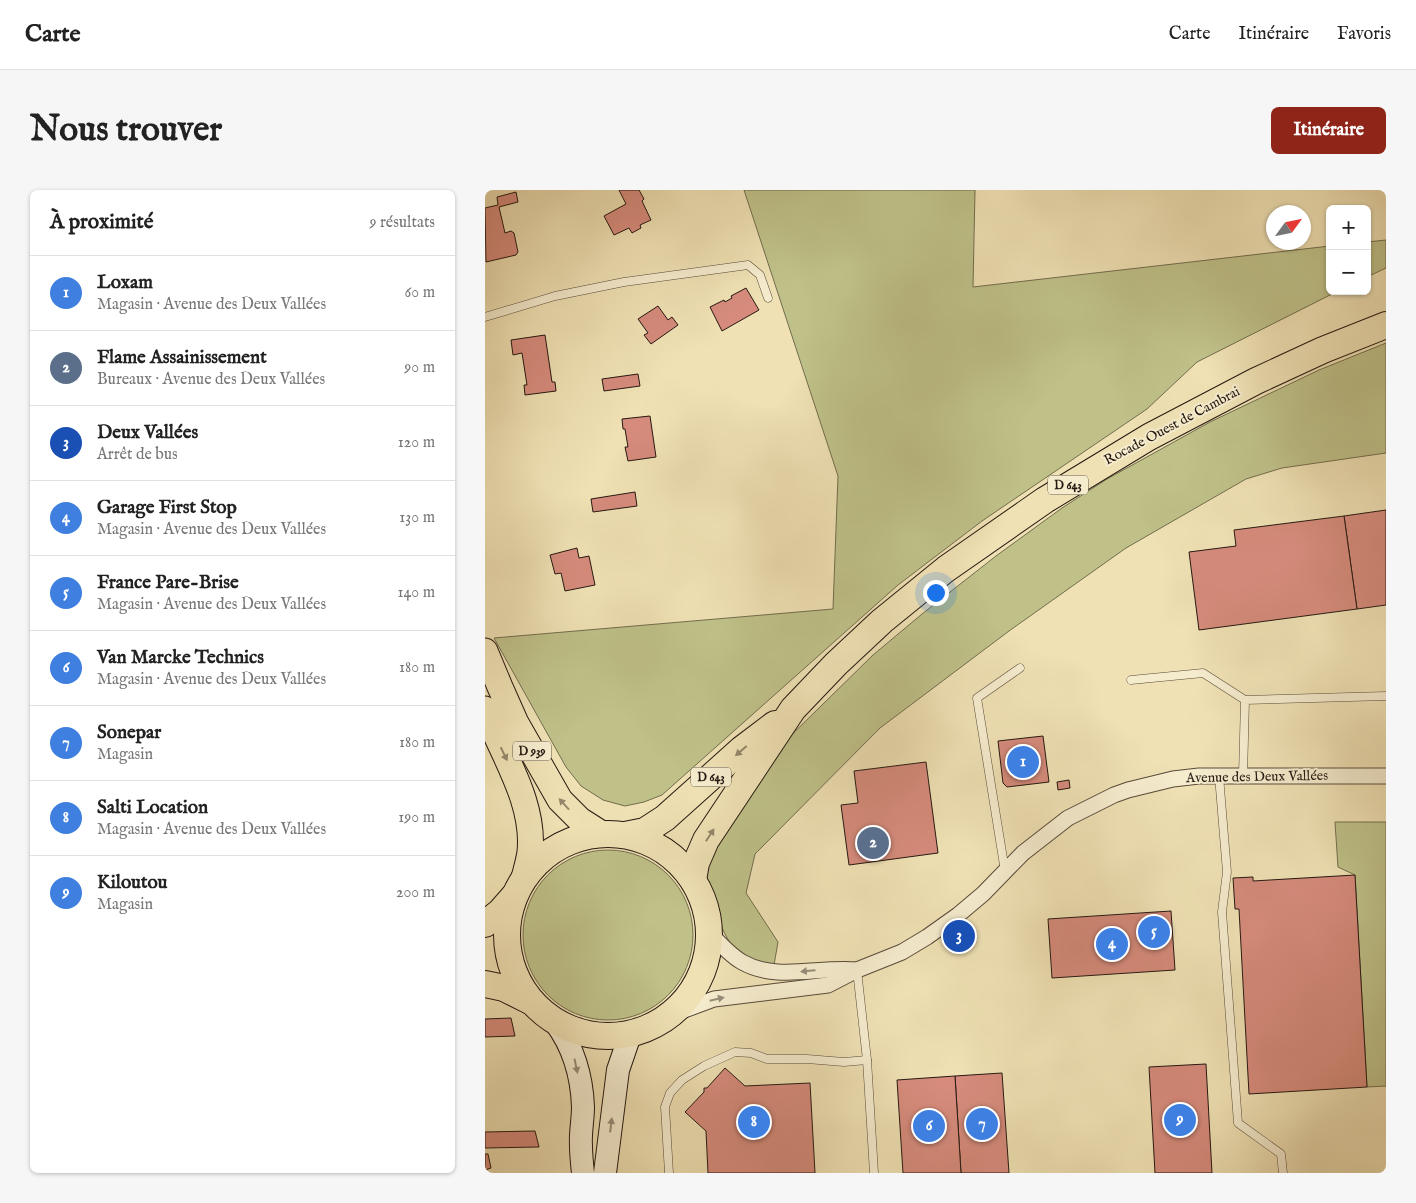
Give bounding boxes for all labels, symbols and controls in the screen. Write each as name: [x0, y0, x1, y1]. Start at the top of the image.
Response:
text: Carte: [25, 19, 81, 50]
text: Carte: [1169, 23, 1211, 46]
text: Itinéraire: [1239, 23, 1309, 46]
text: Favoris: [1337, 23, 1391, 46]
button: Itinéraire: [1271, 107, 1386, 154]
text: Nous trouver: [30, 108, 222, 153]
north arrow: [1266, 205, 1311, 250]
map controls: [1326, 205, 1371, 295]
button: +: [1326, 205, 1371, 250]
text: À proximité: [50, 209, 153, 236]
text: 9 résultats: [369, 213, 435, 233]
button: −: [1326, 250, 1371, 295]
text: Loxam: [97, 271, 153, 295]
text: 1: [63, 283, 69, 303]
text: 60 m: [405, 283, 435, 303]
text: Magasin · Avenue des Deux Vallées: [97, 295, 326, 315]
text: Flame Assainissement: [97, 346, 267, 370]
text: 2: [62, 358, 70, 378]
text: 90 m: [404, 358, 435, 378]
text: Bureaux · Avenue des Deux Vallées: [97, 370, 325, 390]
street label: Rocade Ouest de Cambrai: [1101, 382, 1243, 469]
text: Deux Vallées: [97, 421, 198, 445]
text: 3: [63, 433, 69, 453]
text: 120 m: [398, 433, 435, 453]
text: Arrêt de bus: [97, 445, 178, 465]
road number: D 643: [1048, 476, 1088, 494]
text: Garage First Stop: [97, 496, 237, 520]
text: 4: [62, 508, 70, 528]
text: 130 m: [399, 508, 435, 528]
text: Magasin · Avenue des Deux Vallées: [97, 520, 326, 540]
text: France Pare-Brise: [97, 571, 239, 595]
your location: [923, 580, 949, 606]
text: 5: [63, 583, 69, 603]
text: 140 m: [397, 583, 435, 603]
text: Magasin · Avenue des Deux Vallées: [97, 595, 326, 615]
text: Van Marcke Technics: [97, 646, 264, 670]
text: 6: [63, 658, 69, 678]
text: 180 m: [399, 658, 435, 678]
text: Magasin · Avenue des Deux Vallées: [97, 670, 326, 690]
text: Sonepar: [97, 721, 161, 745]
text: 7: [62, 733, 70, 753]
text: 180 m: [399, 733, 435, 753]
road number: D 939: [513, 742, 551, 760]
pin: 1: [1007, 743, 1039, 781]
text: Magasin: [97, 745, 153, 765]
one-way arrow: [735, 745, 748, 756]
one-way arrow: [501, 747, 509, 761]
street label: Avenue des Deux Vallées: [1185, 767, 1328, 787]
road number: D 643: [691, 768, 731, 786]
text: Salti Location: [97, 796, 208, 820]
one-way arrow: [558, 798, 570, 810]
text: 8: [63, 808, 69, 828]
text: 190 m: [398, 808, 435, 828]
text: Magasin · Avenue des Deux Vallées: [97, 820, 326, 840]
pin: 2: [857, 824, 889, 862]
one-way arrow: [705, 828, 715, 841]
text: Kiloutou: [97, 871, 167, 895]
text: 9: [63, 883, 69, 903]
text: 200 m: [396, 883, 435, 903]
text: Magasin: [97, 895, 153, 915]
pin: 5: [1138, 913, 1170, 951]
pin: 3: [943, 917, 975, 955]
pin: 4: [1096, 925, 1128, 963]
one-way arrow: [800, 967, 816, 975]
one-way arrow: [709, 995, 724, 1003]
one-way arrow: [572, 1058, 580, 1073]
pin: 9: [1164, 1101, 1196, 1139]
pin: 8: [738, 1103, 770, 1141]
pin: 7: [966, 1105, 998, 1143]
pin: 6: [913, 1107, 945, 1145]
one-way arrow: [607, 1116, 615, 1132]

